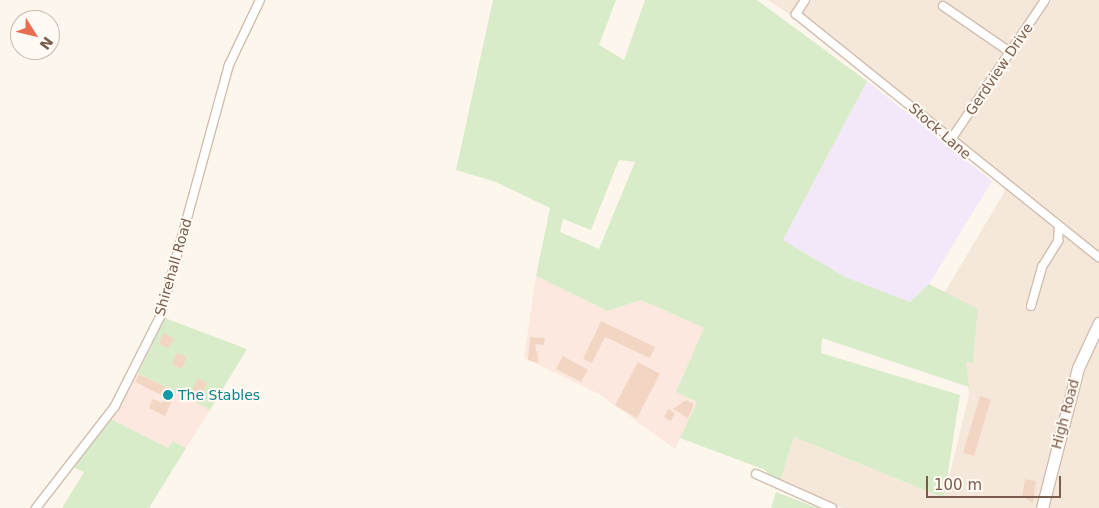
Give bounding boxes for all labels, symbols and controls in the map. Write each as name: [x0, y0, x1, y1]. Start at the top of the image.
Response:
north arrow: [10, 10, 60, 60]
street label: Gerdview Drive: [962, 20, 1036, 118]
text: N: [36, 34, 56, 53]
street label: Stock Lane: [905, 99, 975, 163]
street label: Shirehall Road: [151, 216, 195, 318]
street label: High Road: [1048, 377, 1082, 451]
place label: The Stables: [178, 387, 260, 403]
marker: The Stables: [162, 389, 174, 401]
scale bar: [929, 466, 1064, 498]
text: 100 m: [934, 476, 982, 494]

